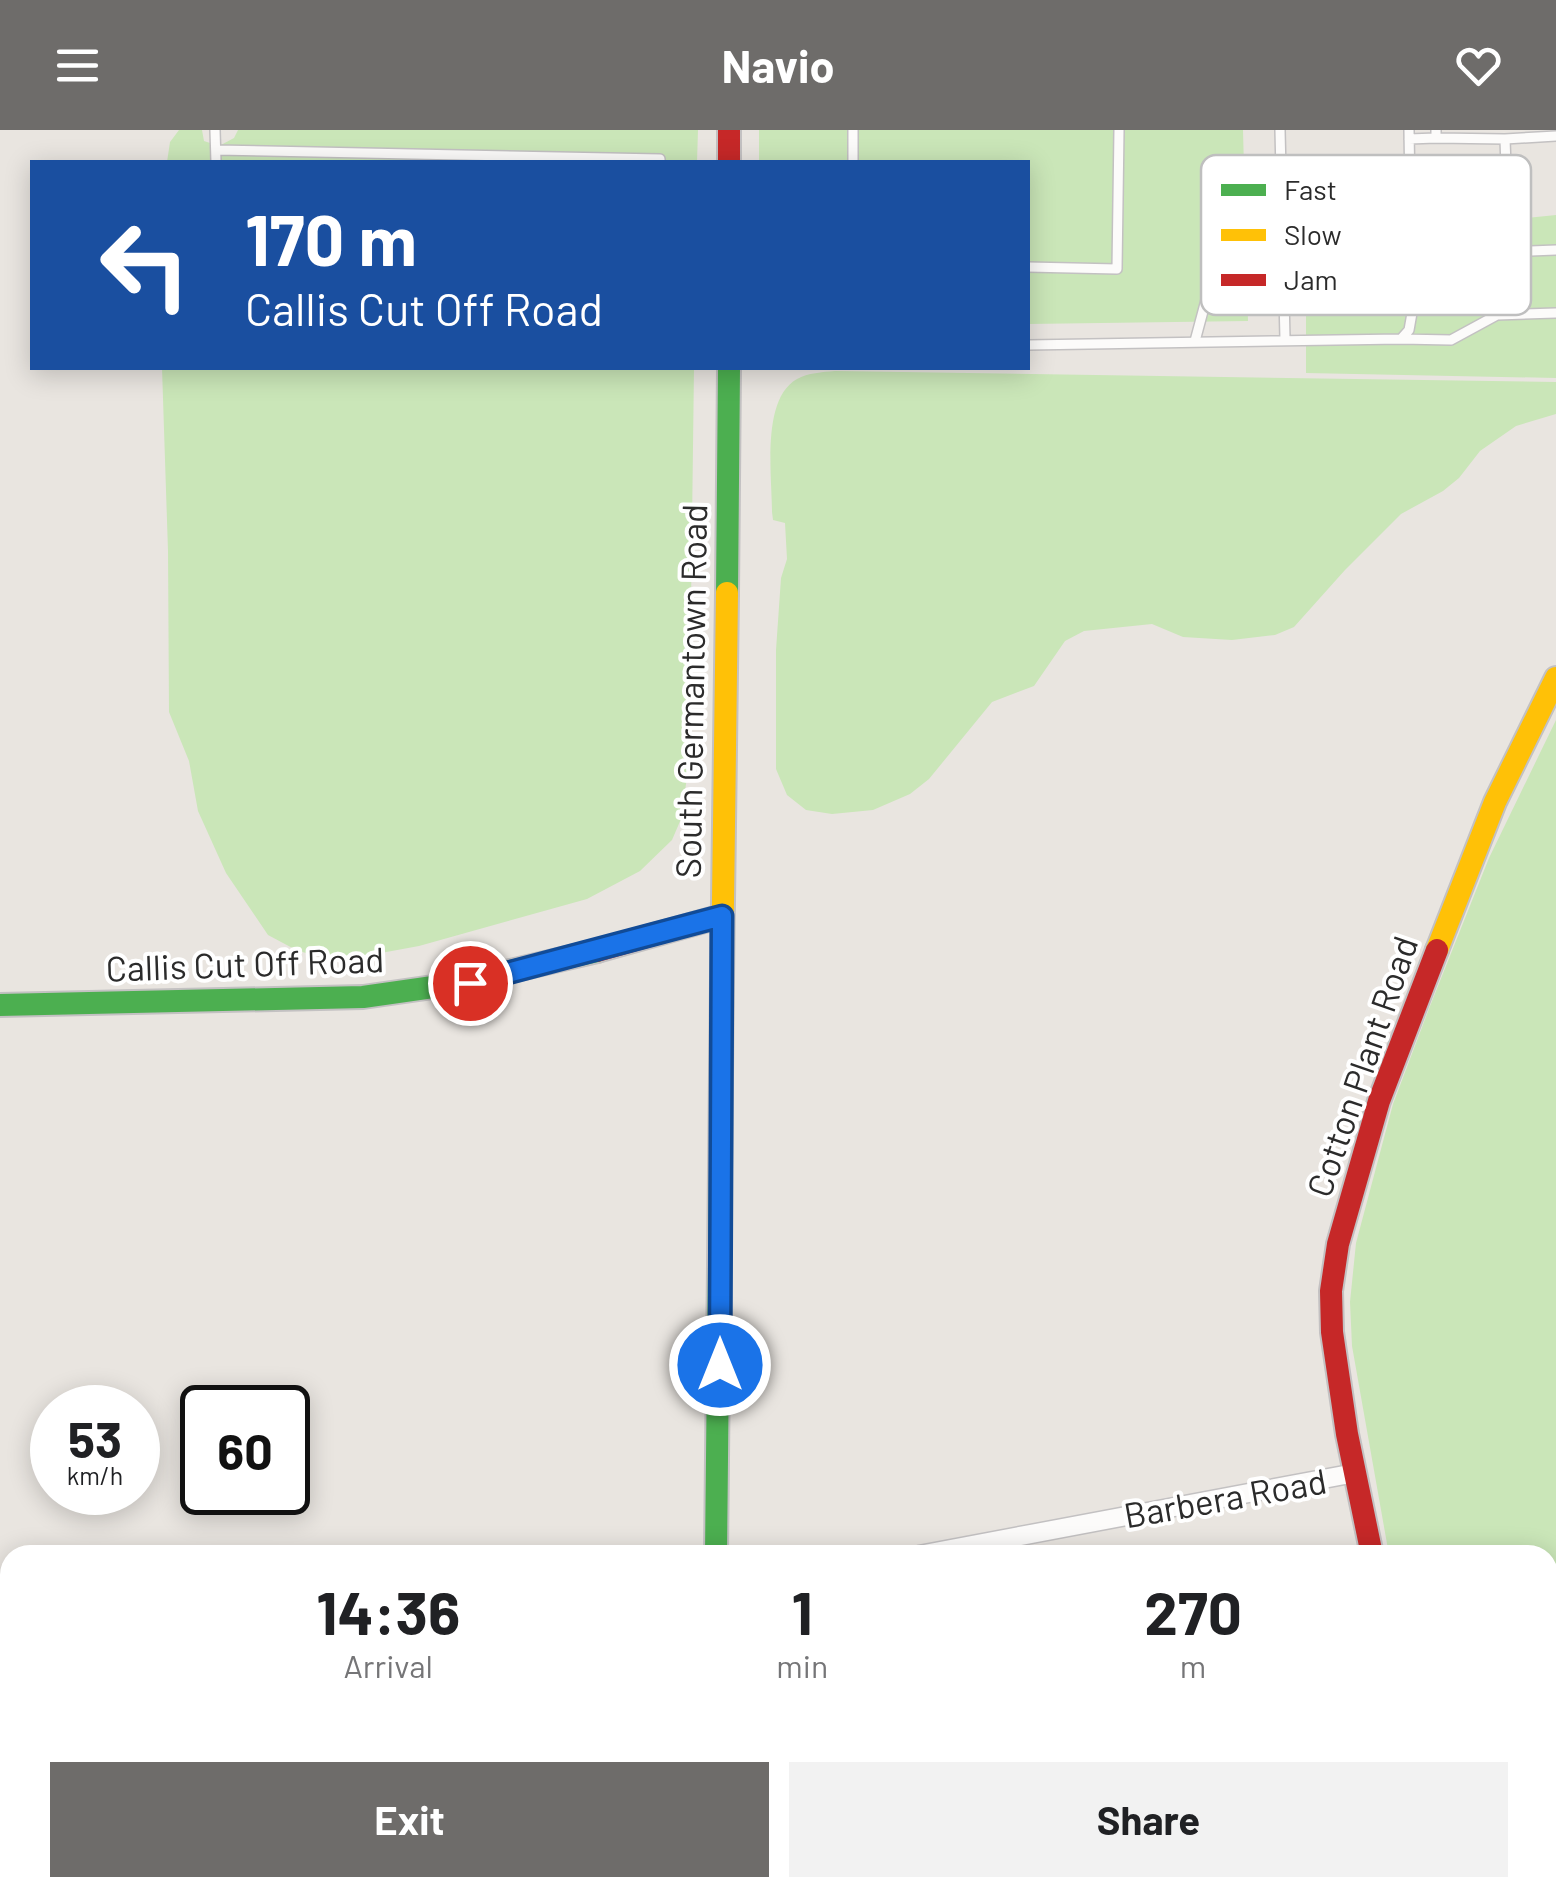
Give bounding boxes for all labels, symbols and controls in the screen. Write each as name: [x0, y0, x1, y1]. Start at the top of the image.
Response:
icon: menu: [50, 38, 105, 93]
text: Navio: [722, 38, 835, 92]
icon: heart: [1451, 38, 1506, 93]
legend: [1201, 155, 1531, 315]
text: Fast: [1284, 172, 1337, 206]
text: 170 m: [245, 196, 417, 280]
icon: left: [80, 200, 210, 330]
text: Slow: [1284, 217, 1342, 251]
text: Jam: [1284, 262, 1338, 296]
text: Callis Cut Off Road: [245, 281, 603, 335]
street label: South Germantown Road: [666, 503, 714, 879]
street label: Cotton Plant Road: [1297, 930, 1425, 1202]
street label: Callis Cut Off Road: [105, 937, 385, 989]
pin: [428, 941, 513, 1026]
icon: arrive: [443, 956, 498, 1011]
position arrow: [668, 1313, 772, 1417]
speed limit sign: 60: [180, 1385, 310, 1515]
text: 53: [68, 1408, 122, 1468]
street label: Barbera Road: [1120, 1459, 1330, 1535]
text: km/h: [67, 1460, 123, 1490]
text: 14:36: [316, 1575, 460, 1647]
text: 1: [792, 1575, 813, 1647]
text: 270: [1144, 1575, 1242, 1647]
text: Arrival: [343, 1646, 433, 1684]
text: min: [776, 1646, 828, 1684]
text: m: [1180, 1646, 1206, 1684]
button: Exit: [50, 1762, 769, 1877]
button: Share: [789, 1762, 1508, 1877]

